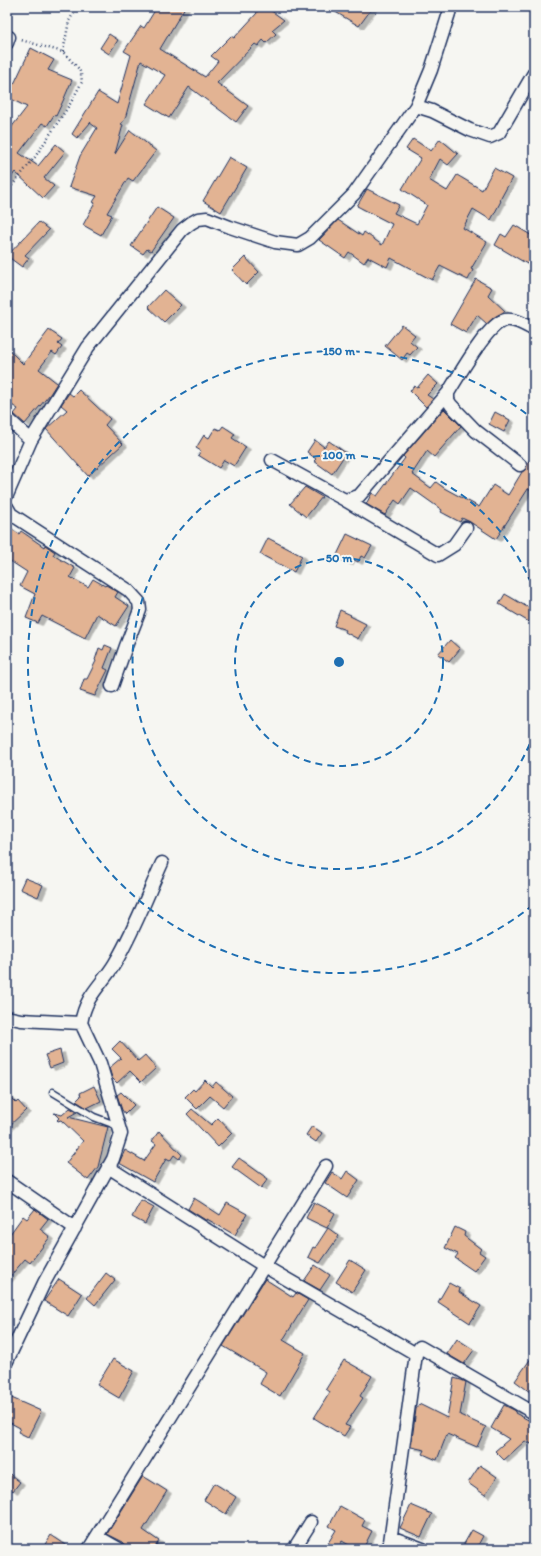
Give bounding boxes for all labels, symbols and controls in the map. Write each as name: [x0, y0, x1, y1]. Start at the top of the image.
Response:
text: 150 m: [323, 344, 356, 358]
text: 100 m: [322, 448, 356, 462]
text: 50 m: [326, 551, 353, 565]
centre of rings: [332, 655, 346, 669]

